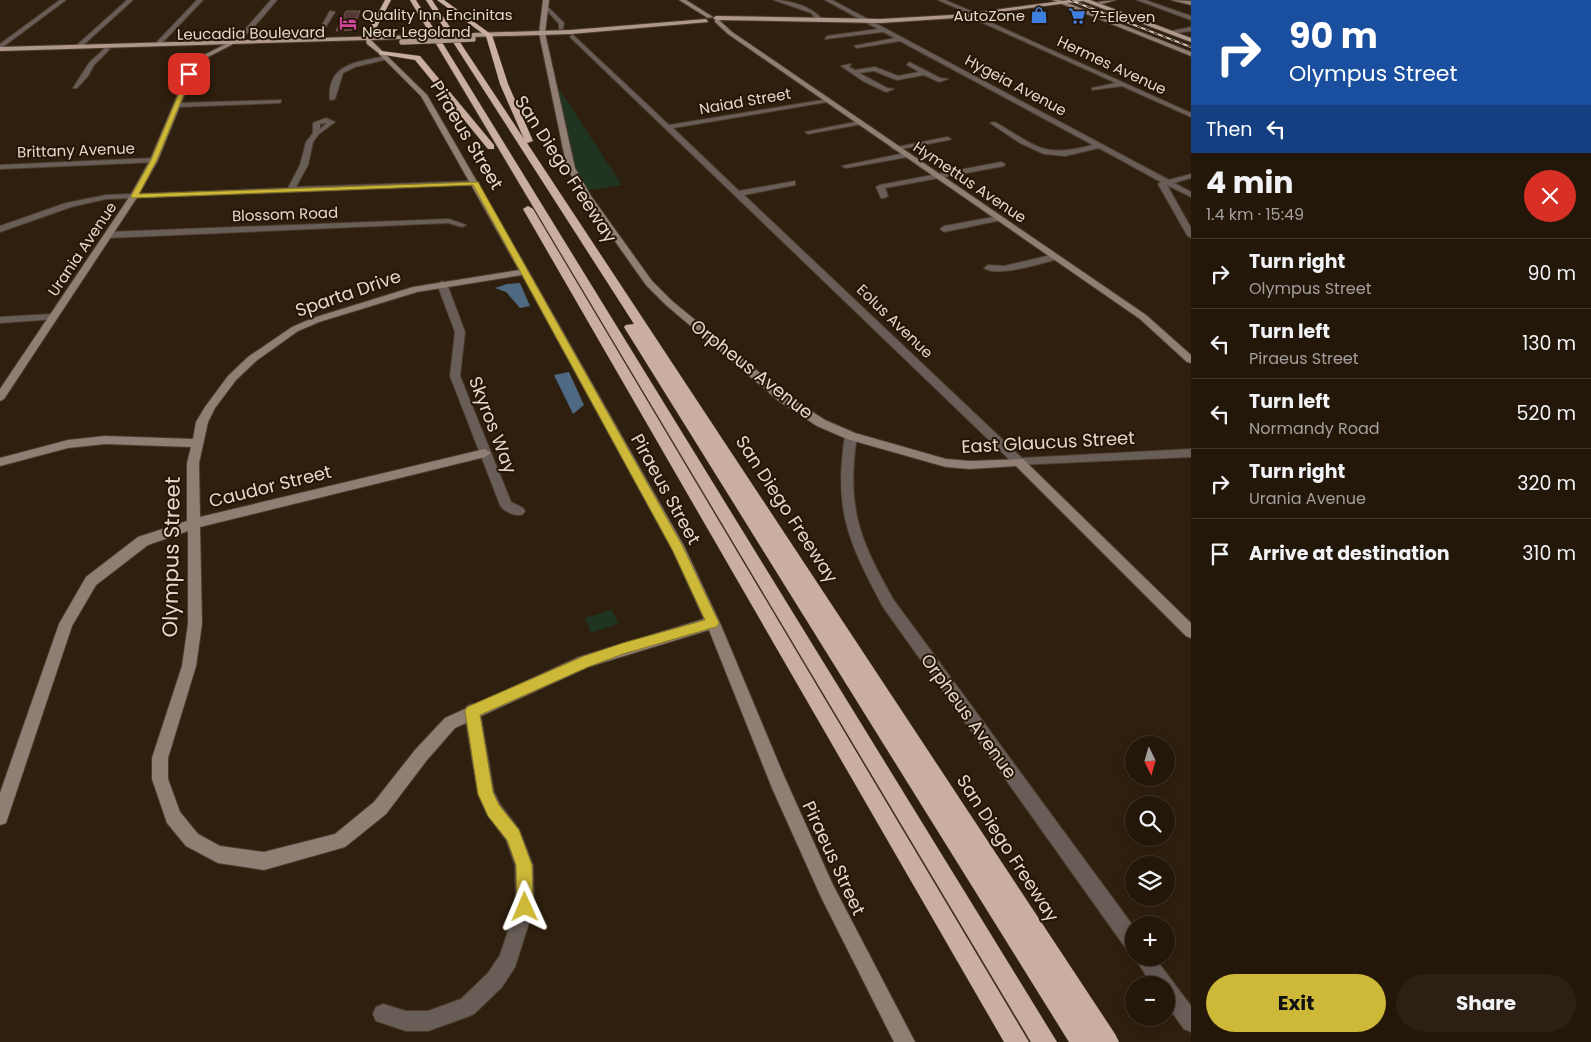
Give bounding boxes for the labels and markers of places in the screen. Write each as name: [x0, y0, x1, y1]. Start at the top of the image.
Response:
place label: Quality Inn Encinitas Near Legoland: [362, 4, 513, 42]
place label: AutoZone: [954, 5, 1025, 26]
shop icon: AutoZone: [1029, 5, 1049, 25]
supermarket icon: 7-Eleven: [1067, 6, 1087, 26]
place label: 7-Eleven: [1091, 6, 1155, 27]
hotel icon: Quality Inn Encinitas Near Legoland: [338, 13, 358, 33]
pin: [168, 53, 210, 95]

